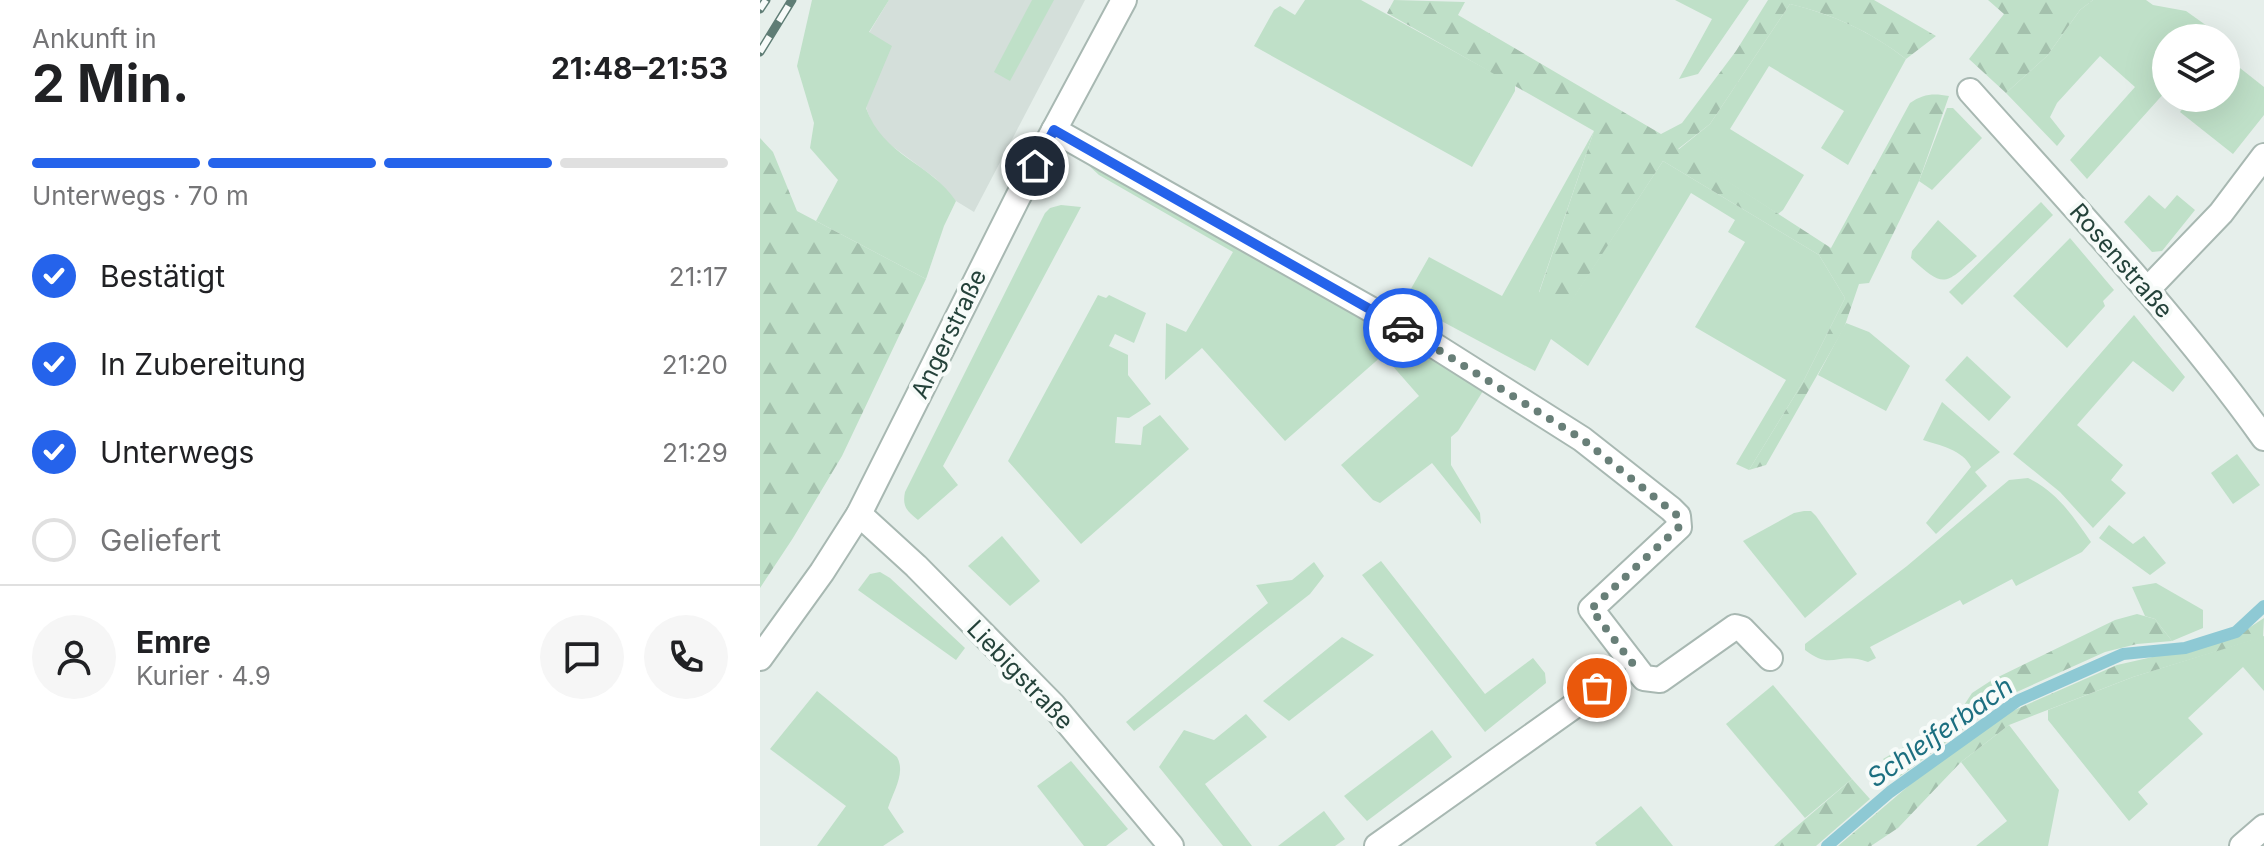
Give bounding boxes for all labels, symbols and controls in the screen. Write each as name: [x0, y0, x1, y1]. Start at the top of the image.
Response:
text: Ankunft in: [32, 23, 157, 54]
map controls: [2152, 24, 2240, 112]
button: layers: [2152, 24, 2240, 112]
text: 21:48–21:53: [551, 50, 728, 86]
text: 2 Min.: [32, 52, 189, 115]
pin: [1001, 132, 1069, 200]
icon: home: [1013, 144, 1057, 188]
text: Unterwegs · 70 m: [32, 180, 249, 211]
street label: Rosenstraße: [2064, 198, 2179, 324]
icon: check: [32, 254, 76, 298]
text: Bestätigt: [100, 258, 225, 294]
text: 21:17: [669, 261, 728, 292]
street label: Angerstraße: [905, 264, 992, 403]
courier: [1363, 288, 1443, 368]
icon: car: [1381, 306, 1425, 350]
icon: check: [32, 342, 76, 386]
text: In Zubereitung: [100, 346, 306, 382]
text: 21:20: [662, 349, 728, 380]
icon: check: [32, 430, 76, 474]
text: Unterwegs: [100, 434, 254, 470]
text: 21:29: [662, 437, 728, 468]
text: Geliefert: [100, 522, 221, 558]
street label: Liebigstraße: [961, 614, 1080, 735]
button: person: [32, 615, 116, 699]
button: chat: [540, 615, 624, 699]
button: phone: [644, 615, 728, 699]
text: Emre: [136, 624, 211, 660]
pin: [1563, 654, 1631, 722]
text: Kurier · 4.9: [136, 660, 271, 691]
icon: bag: [1575, 666, 1619, 710]
water label: Schleiferbach: [1861, 670, 2019, 793]

